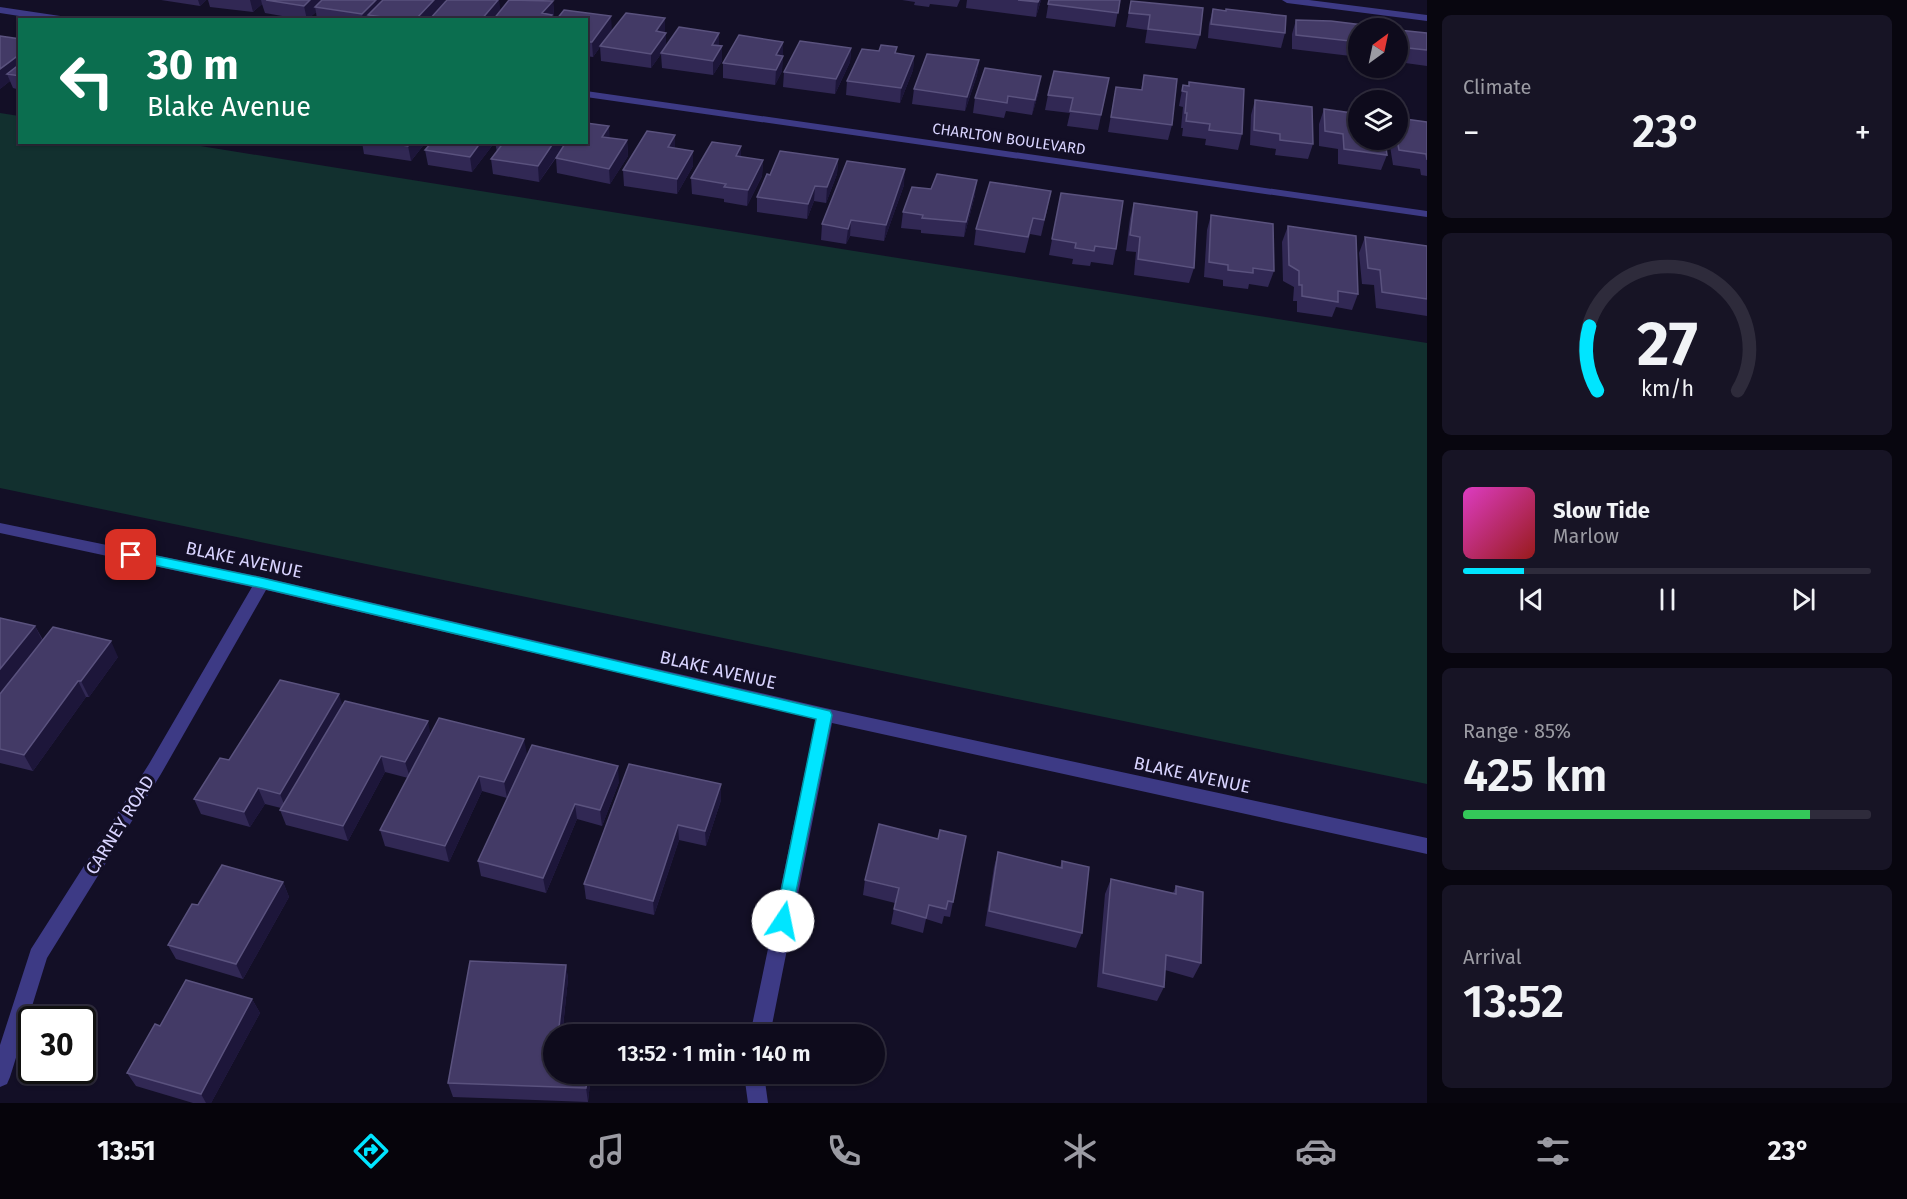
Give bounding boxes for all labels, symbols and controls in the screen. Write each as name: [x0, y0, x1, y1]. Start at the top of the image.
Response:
north arrow: [1348, 18, 1408, 78]
map controls: [1348, 18, 1408, 150]
text: 30 m: [147, 40, 239, 90]
icon: left: [48, 42, 126, 120]
text: Climate: [1463, 75, 1531, 99]
button: layers: [1348, 90, 1408, 150]
text: Blake Avenue: [147, 91, 311, 123]
text: 23°: [1632, 105, 1702, 159]
text: −: [1463, 113, 1480, 153]
text: +: [1855, 113, 1871, 153]
street label: CHARLTON BOULEVARD: [931, 119, 1087, 159]
text: 27: [1637, 307, 1697, 382]
text: km/h: [1640, 376, 1694, 402]
text: Slow Tide: [1553, 497, 1650, 524]
text: Marlow: [1553, 524, 1619, 548]
pin: [105, 529, 156, 580]
street label: BLAKE AVENUE: [184, 537, 304, 583]
icon: arrive: [114, 538, 147, 571]
icon: previous: [1515, 583, 1548, 616]
icon: pause: [1651, 583, 1684, 616]
icon: next: [1787, 583, 1820, 616]
street label: BLAKE AVENUE: [658, 646, 778, 694]
text: Range · 85%: [1463, 719, 1571, 743]
text: 425 km: [1463, 749, 1607, 803]
street label: BLAKE AVENUE: [1132, 752, 1252, 798]
street label: CARNEY ROAD: [81, 771, 159, 879]
position arrow: [751, 889, 815, 953]
text: Arrival: [1463, 945, 1522, 969]
text: 13:52: [1463, 975, 1564, 1029]
speed limit sign: 30: [18, 1006, 96, 1084]
text: 13:52 · 1 min · 140 m: [617, 1040, 811, 1067]
icon: directions: [350, 1130, 392, 1172]
icon: music: [586, 1130, 628, 1172]
icon: phone: [823, 1130, 865, 1172]
icon: climate: [1059, 1130, 1101, 1172]
icon: car: [1295, 1130, 1337, 1172]
icon: filters: [1532, 1130, 1574, 1172]
text: 13:51: [97, 1135, 156, 1167]
text: 23°: [1768, 1135, 1810, 1167]

